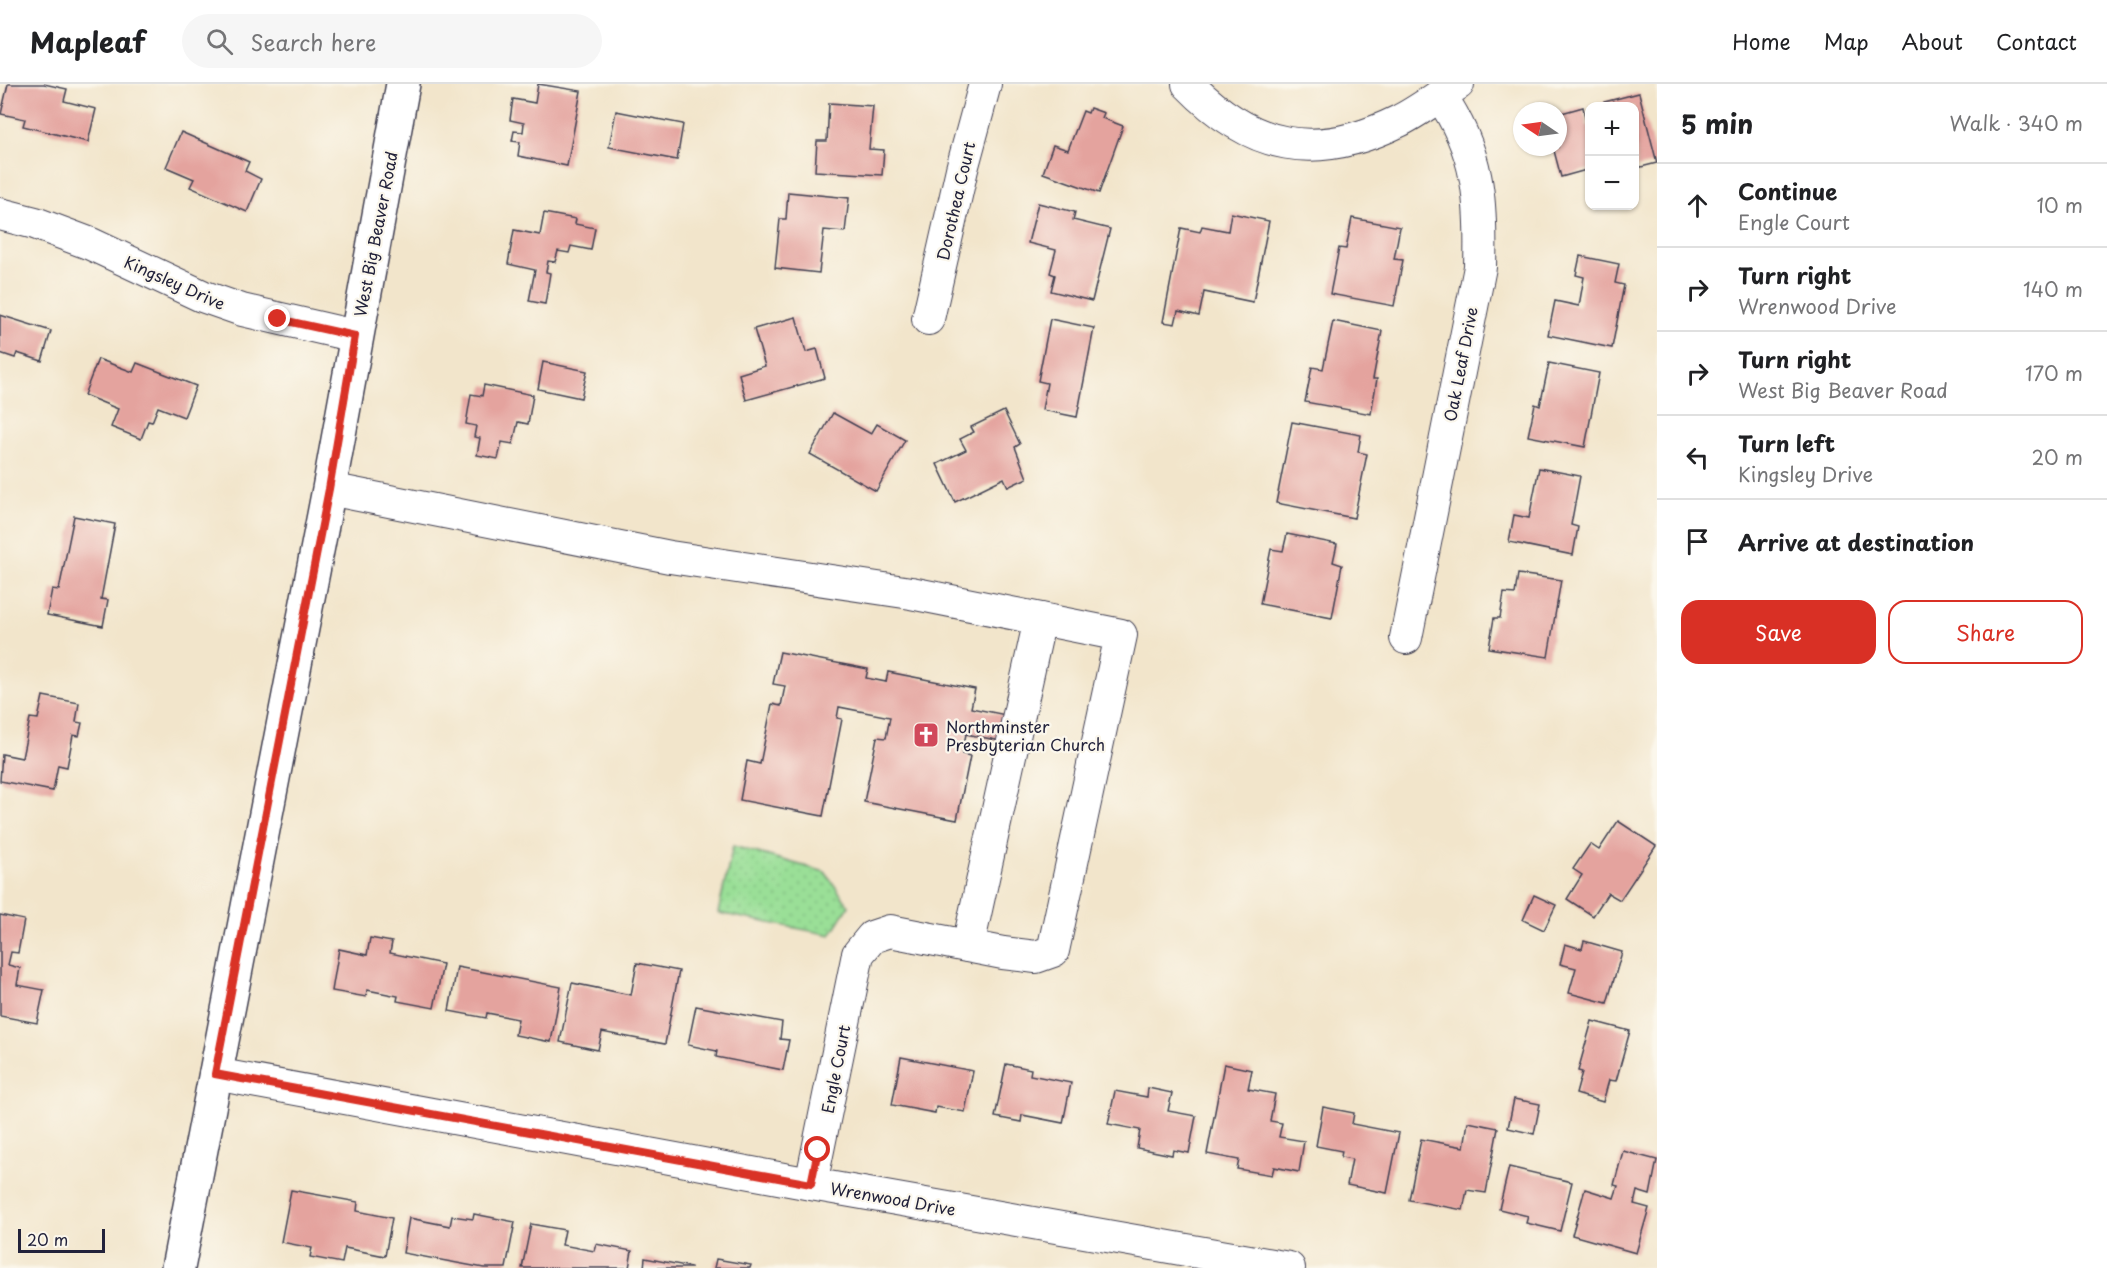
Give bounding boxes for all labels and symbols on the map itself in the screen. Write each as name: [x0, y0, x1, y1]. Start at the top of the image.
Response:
north arrow: [1513, 102, 1567, 156]
street label: Dorothea Court: [930, 139, 980, 263]
street label: West Big Beaver Road: [347, 149, 403, 319]
street label: Kingsley Drive: [121, 249, 229, 315]
street label: Oak Leaf Drive: [1437, 304, 1483, 424]
route end: [264, 305, 290, 331]
place label: Northminster Presbyterian Church: [946, 714, 1105, 756]
church icon: Northminster Presbyterian Church: [911, 720, 941, 750]
street label: Engle Court: [815, 1022, 855, 1115]
route start: [804, 1136, 830, 1162]
street label: Wrenwood Drive: [828, 1175, 958, 1221]
scale bar: [18, 1226, 105, 1254]

